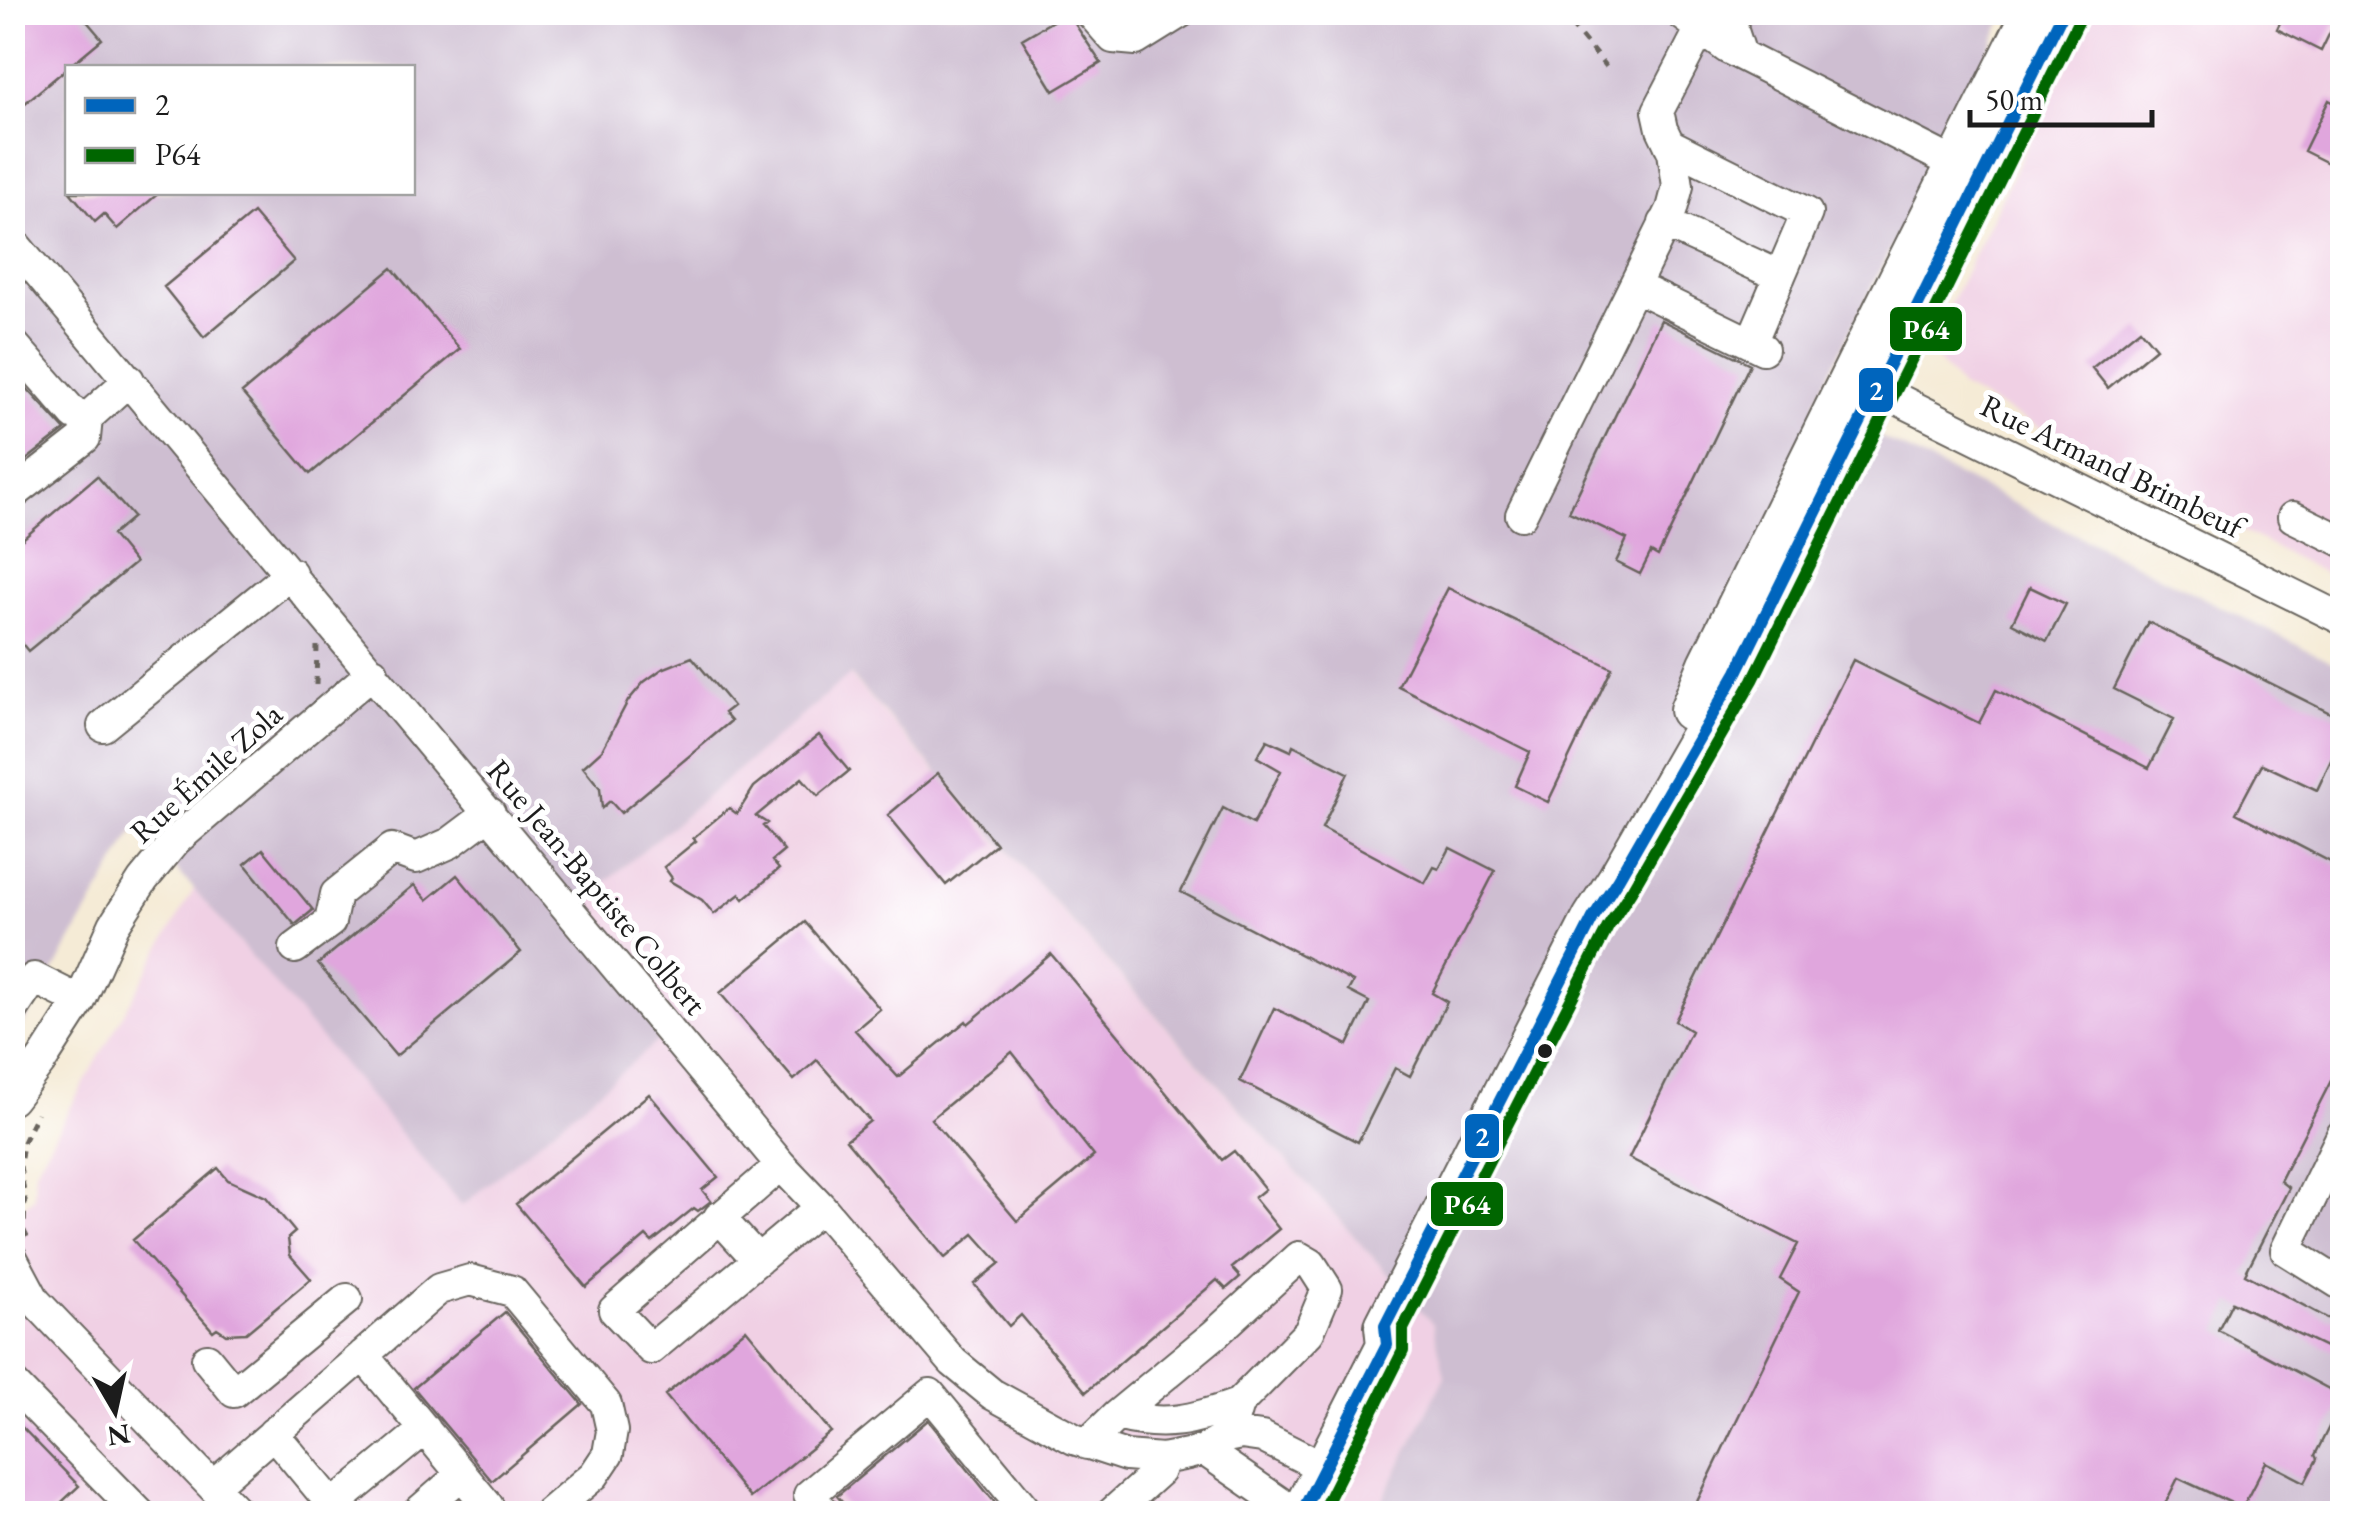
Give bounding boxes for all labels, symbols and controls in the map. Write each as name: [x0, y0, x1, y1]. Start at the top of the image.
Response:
legend: [65, 65, 415, 195]
scale bar: [1970, 65, 2152, 127]
text: 50 m: [1985, 80, 2043, 119]
text: 2: [155, 85, 170, 124]
text: P64: [155, 135, 201, 174]
line badge: P64: [1888, 305, 1964, 353]
text: P64: [1903, 311, 1950, 347]
line badge: 2: [1857, 366, 1895, 414]
text: 2: [1869, 372, 1884, 408]
street label: Rue Armand Brimbeuf: [1974, 384, 2254, 549]
street label: Rue Émile Zola: [121, 693, 291, 853]
street label: Rue Jean-Baptiste Colbert: [478, 751, 716, 1023]
unlabelled marker: [1535, 1041, 1555, 1061]
line badge: 2: [1463, 1112, 1501, 1160]
text: 2: [1475, 1118, 1490, 1154]
line badge: P64: [1429, 1180, 1505, 1228]
text: P64: [1444, 1186, 1491, 1222]
north arrow: [65, 1361, 165, 1461]
text: N: [105, 1416, 133, 1455]

